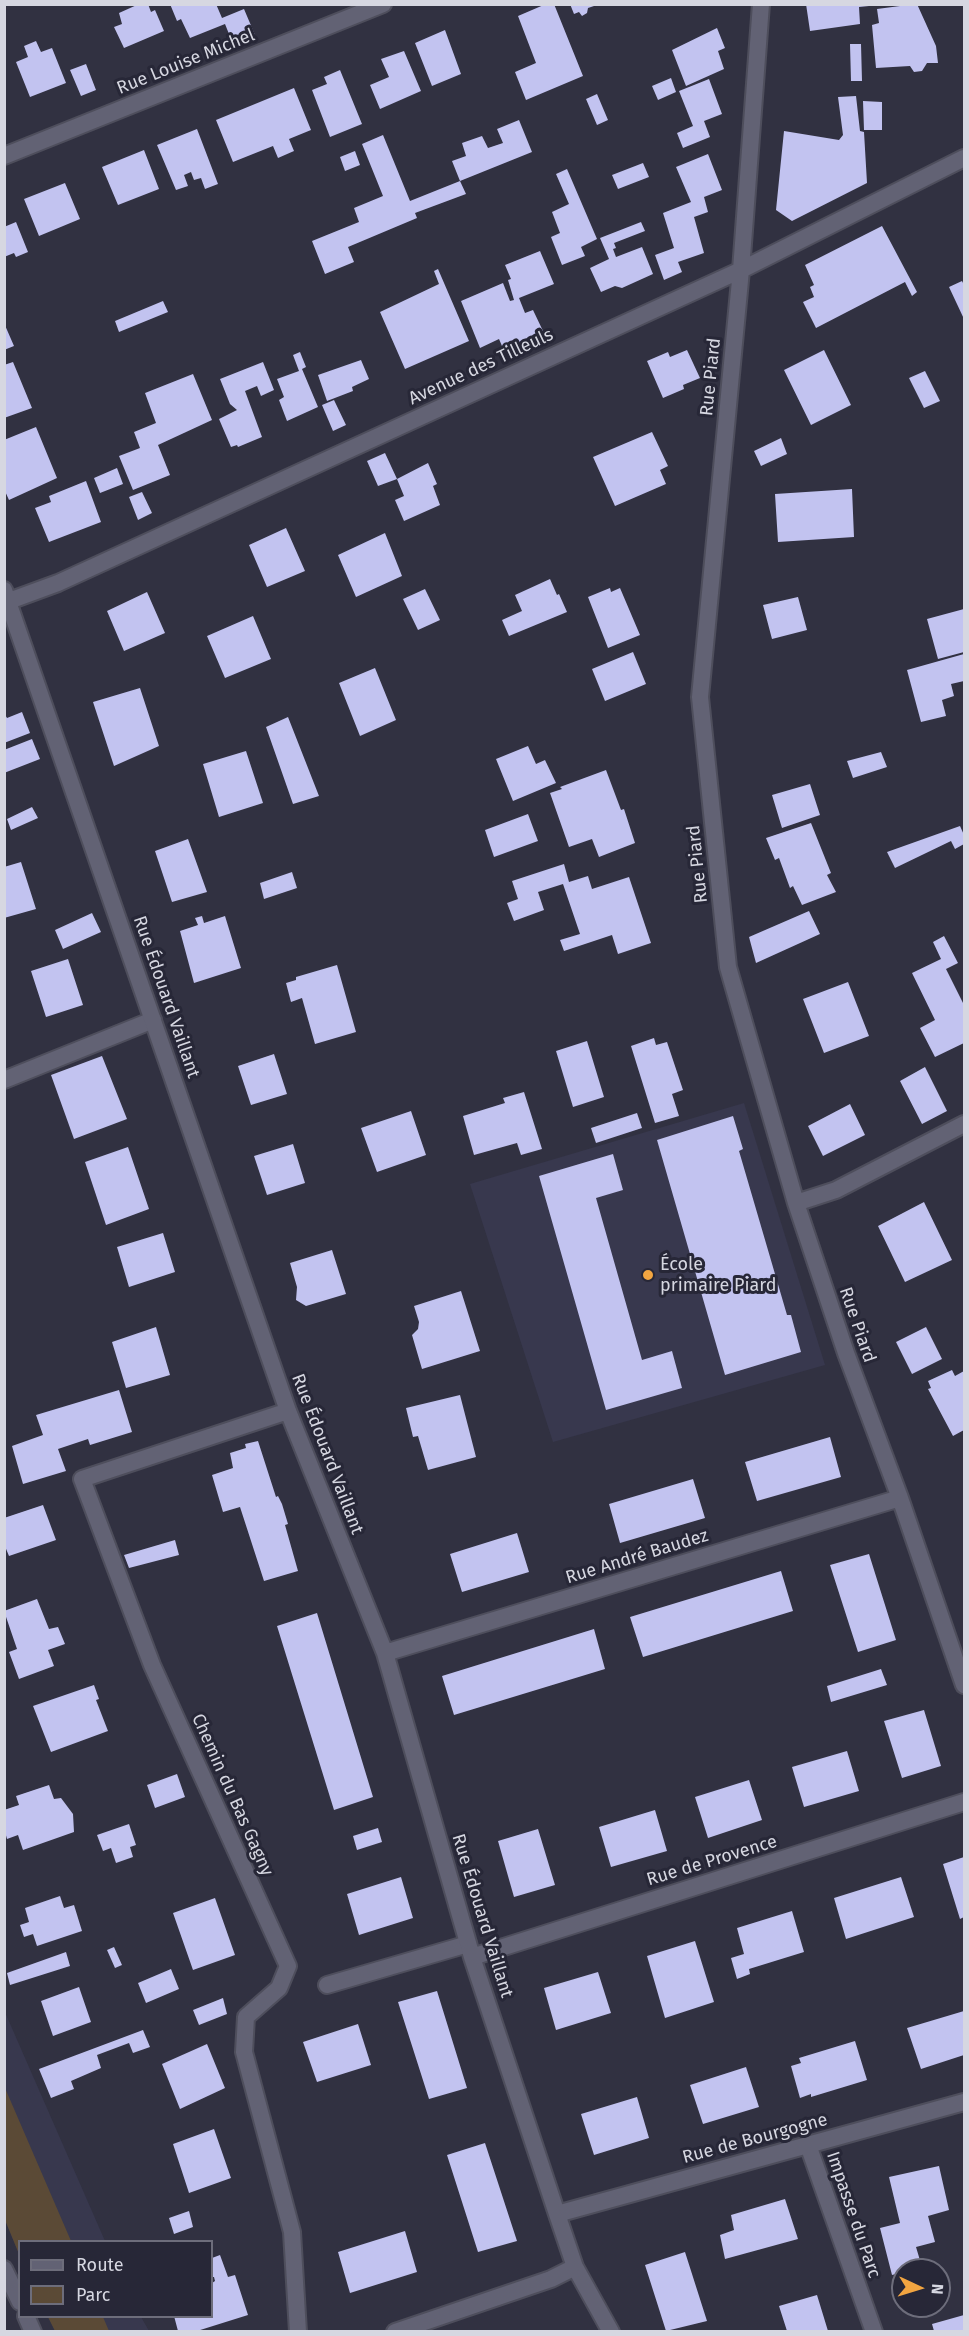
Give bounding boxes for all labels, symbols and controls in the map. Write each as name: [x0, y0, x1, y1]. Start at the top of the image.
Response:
street label: Rue Louise Michel: [114, 24, 258, 100]
street label: Avenue des Tilleuls: [405, 324, 557, 410]
street label: Rue Piard: [696, 337, 726, 417]
street label: Rue Piard: [683, 824, 713, 904]
street label: Rue Édouard Vaillant: [128, 913, 204, 1081]
place label: École primaire Piard: [660, 1254, 776, 1296]
marker: École primaire Piard: [641, 1268, 655, 1282]
street label: Rue Piard: [834, 1284, 880, 1366]
street label: Rue Édouard Vaillant: [286, 1371, 368, 1537]
street label: Rue André Baudez: [563, 1525, 711, 1589]
street label: Chemin du Bas Gagny: [186, 1710, 278, 1880]
street label: Rue Édouard Vaillant: [447, 1831, 517, 2001]
street label: Rue de Provence: [644, 1831, 780, 1891]
street label: Rue de Bourgogne: [680, 2109, 830, 2169]
street label: Impasse du Parc: [821, 2149, 885, 2281]
legend: [18, 2240, 213, 2318]
text: Route: [76, 2254, 124, 2276]
north arrow: [891, 2258, 951, 2318]
text: N: [928, 2283, 947, 2295]
text: Parc: [76, 2284, 110, 2306]

